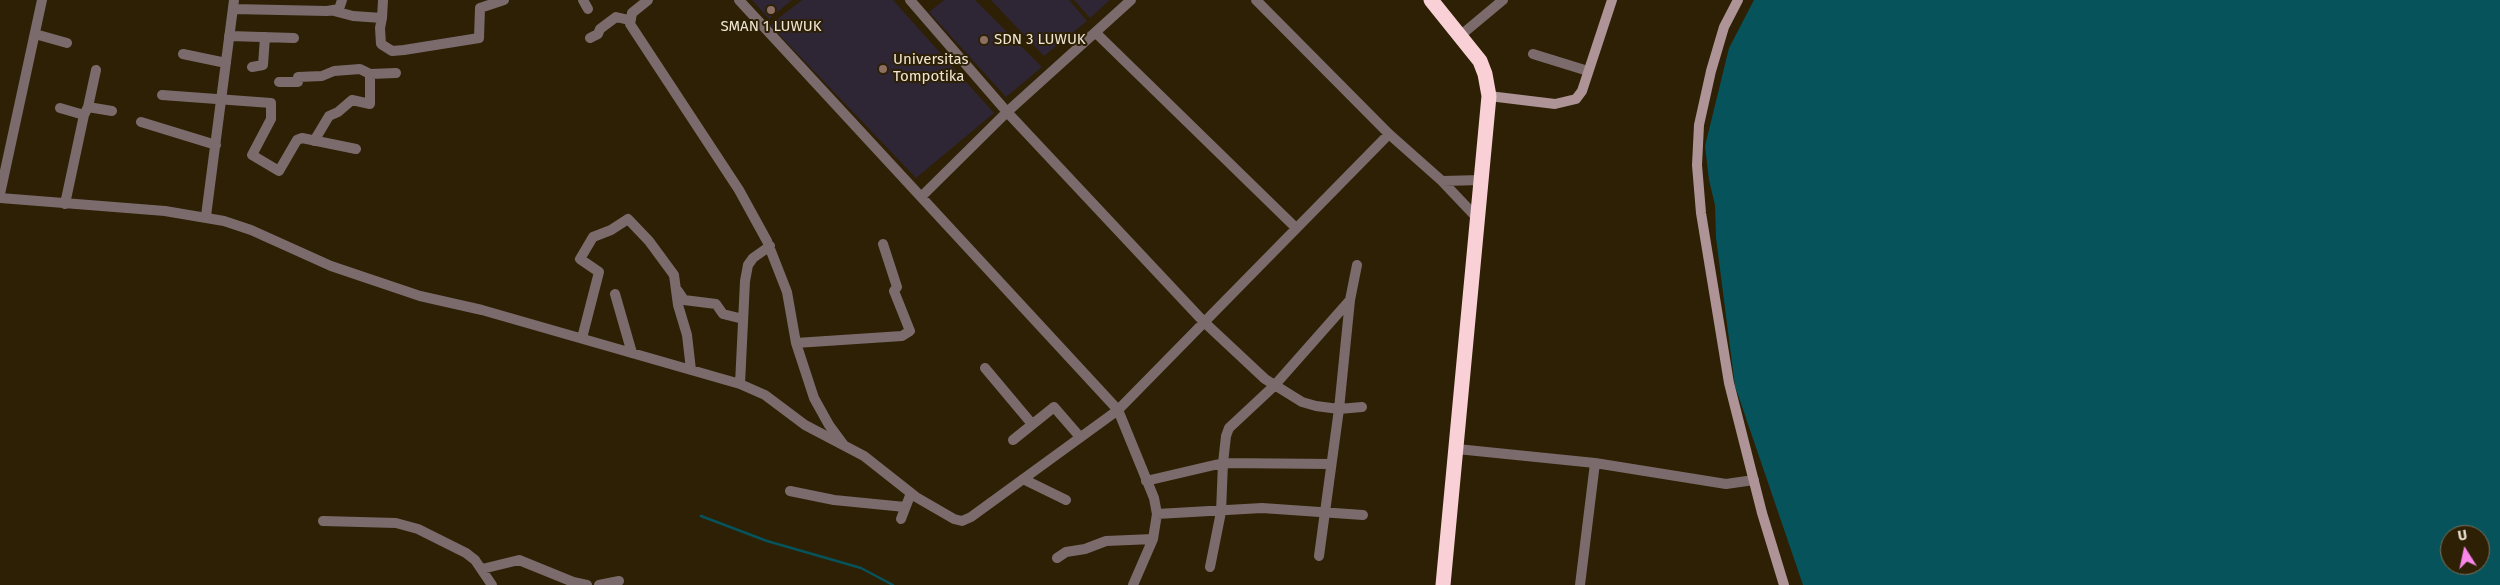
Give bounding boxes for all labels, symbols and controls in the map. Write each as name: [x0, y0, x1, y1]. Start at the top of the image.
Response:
marker: SMAN 1 LUWUK: [765, 4, 777, 16]
place label: SMAN 1 LUWUK: [720, 18, 822, 36]
place label: SDN 3 LUWUK: [994, 31, 1086, 49]
marker: SDN 3 LUWUK: [978, 34, 990, 46]
place label: Universitas Tompotika: [893, 51, 969, 86]
marker: Universitas Tompotika: [877, 63, 889, 75]
north arrow: [2440, 525, 2490, 575]
text: U: [2457, 527, 2468, 545]

